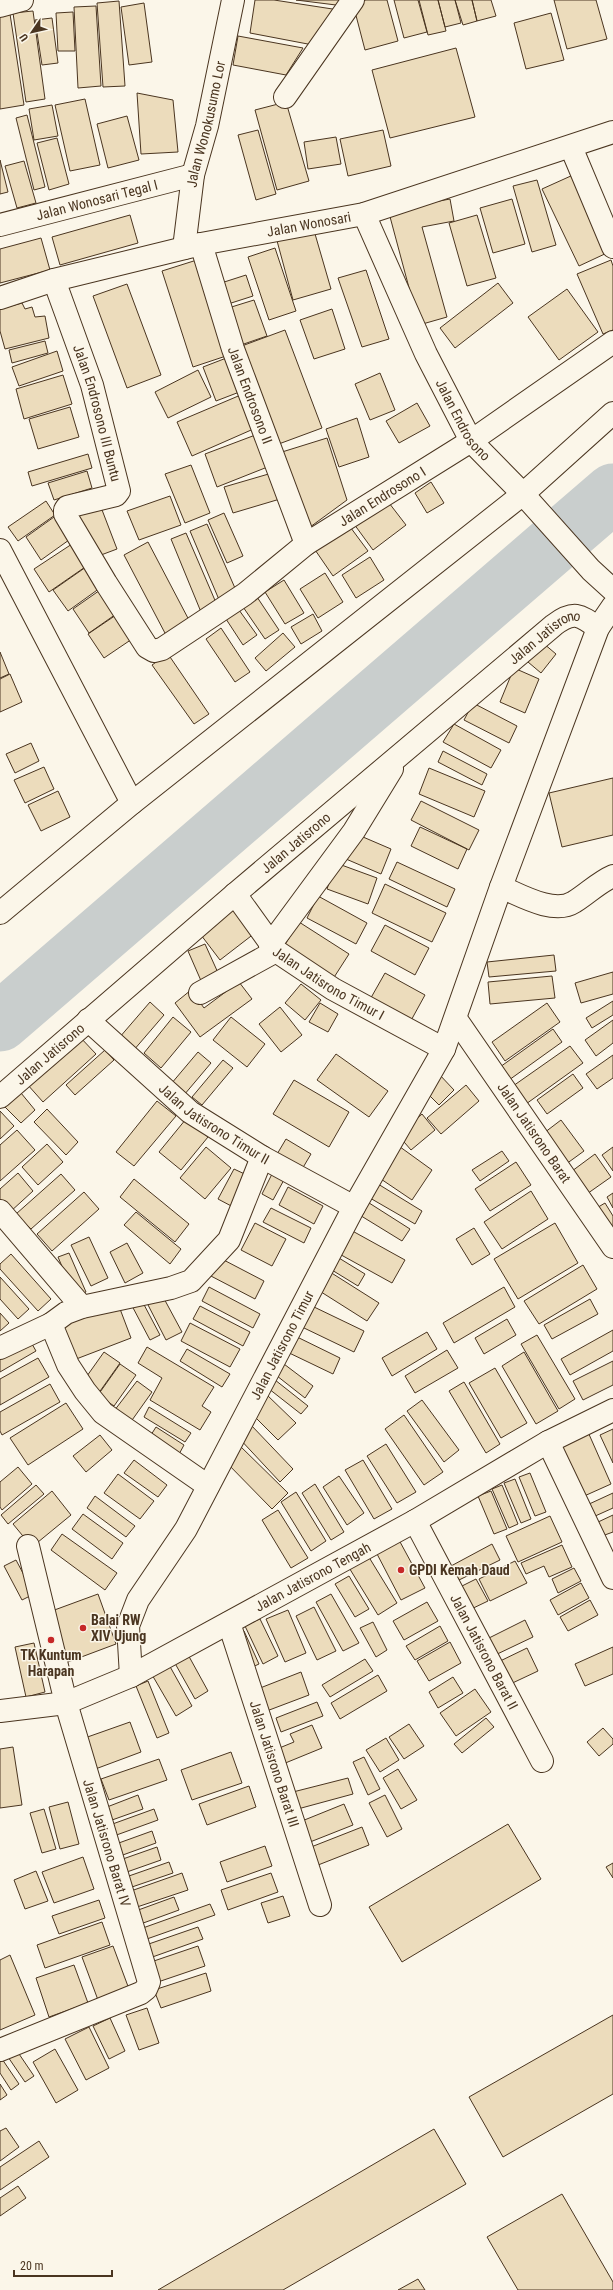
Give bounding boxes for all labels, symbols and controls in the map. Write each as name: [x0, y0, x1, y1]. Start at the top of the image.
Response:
north arrow: [12, 12, 52, 52]
text: U: [17, 31, 31, 44]
street label: Jalan Wonokusumo Lor: [184, 59, 228, 188]
street label: Jalan Wonosari Tegal I: [34, 176, 159, 223]
street label: Jalan Wonosari: [266, 209, 352, 240]
street label: Jalan Endrosono III Buntu: [70, 342, 124, 483]
street label: Jalan Endrosono II: [225, 344, 276, 446]
street label: Jalan Endrosono: [432, 377, 494, 464]
street label: Jalan Endrosono I: [336, 463, 429, 529]
street label: Jalan Jatisrono: [506, 608, 582, 668]
street label: Jalan Jatisrono: [258, 809, 334, 877]
street label: Jalan Jatisrono Timur I: [270, 943, 387, 1023]
street label: Jalan Jatisrono: [12, 1020, 88, 1088]
street label: Jalan Jatisrono Barat: [494, 1079, 574, 1186]
street label: Jalan Jatisrono Timur II: [156, 1080, 272, 1167]
street label: Jalan Jatisrono Timur: [247, 1288, 317, 1402]
street label: Jalan Jatisrono Tengah: [252, 1539, 373, 1615]
place label: GPDI Kemah Daud: [409, 1562, 510, 1578]
marker: GPDI Kemah Daud: [396, 1565, 406, 1575]
street label: Jalan Jatisrono Barat II: [447, 1591, 521, 1712]
place label: Balai RW XIV Ujung: [91, 1612, 146, 1644]
marker: Balai RW XIV Ujung: [78, 1623, 88, 1633]
marker: TK Kuntum Harapan: [46, 1635, 56, 1645]
place label: TK Kuntum Harapan: [20, 1647, 82, 1679]
street label: Jalan Jatisrono Barat III: [247, 1699, 302, 1829]
street label: Jalan Jatisrono Barat IV: [80, 1777, 134, 1909]
scale bar: [14, 2252, 112, 2278]
text: 20 m: [20, 2259, 44, 2273]

